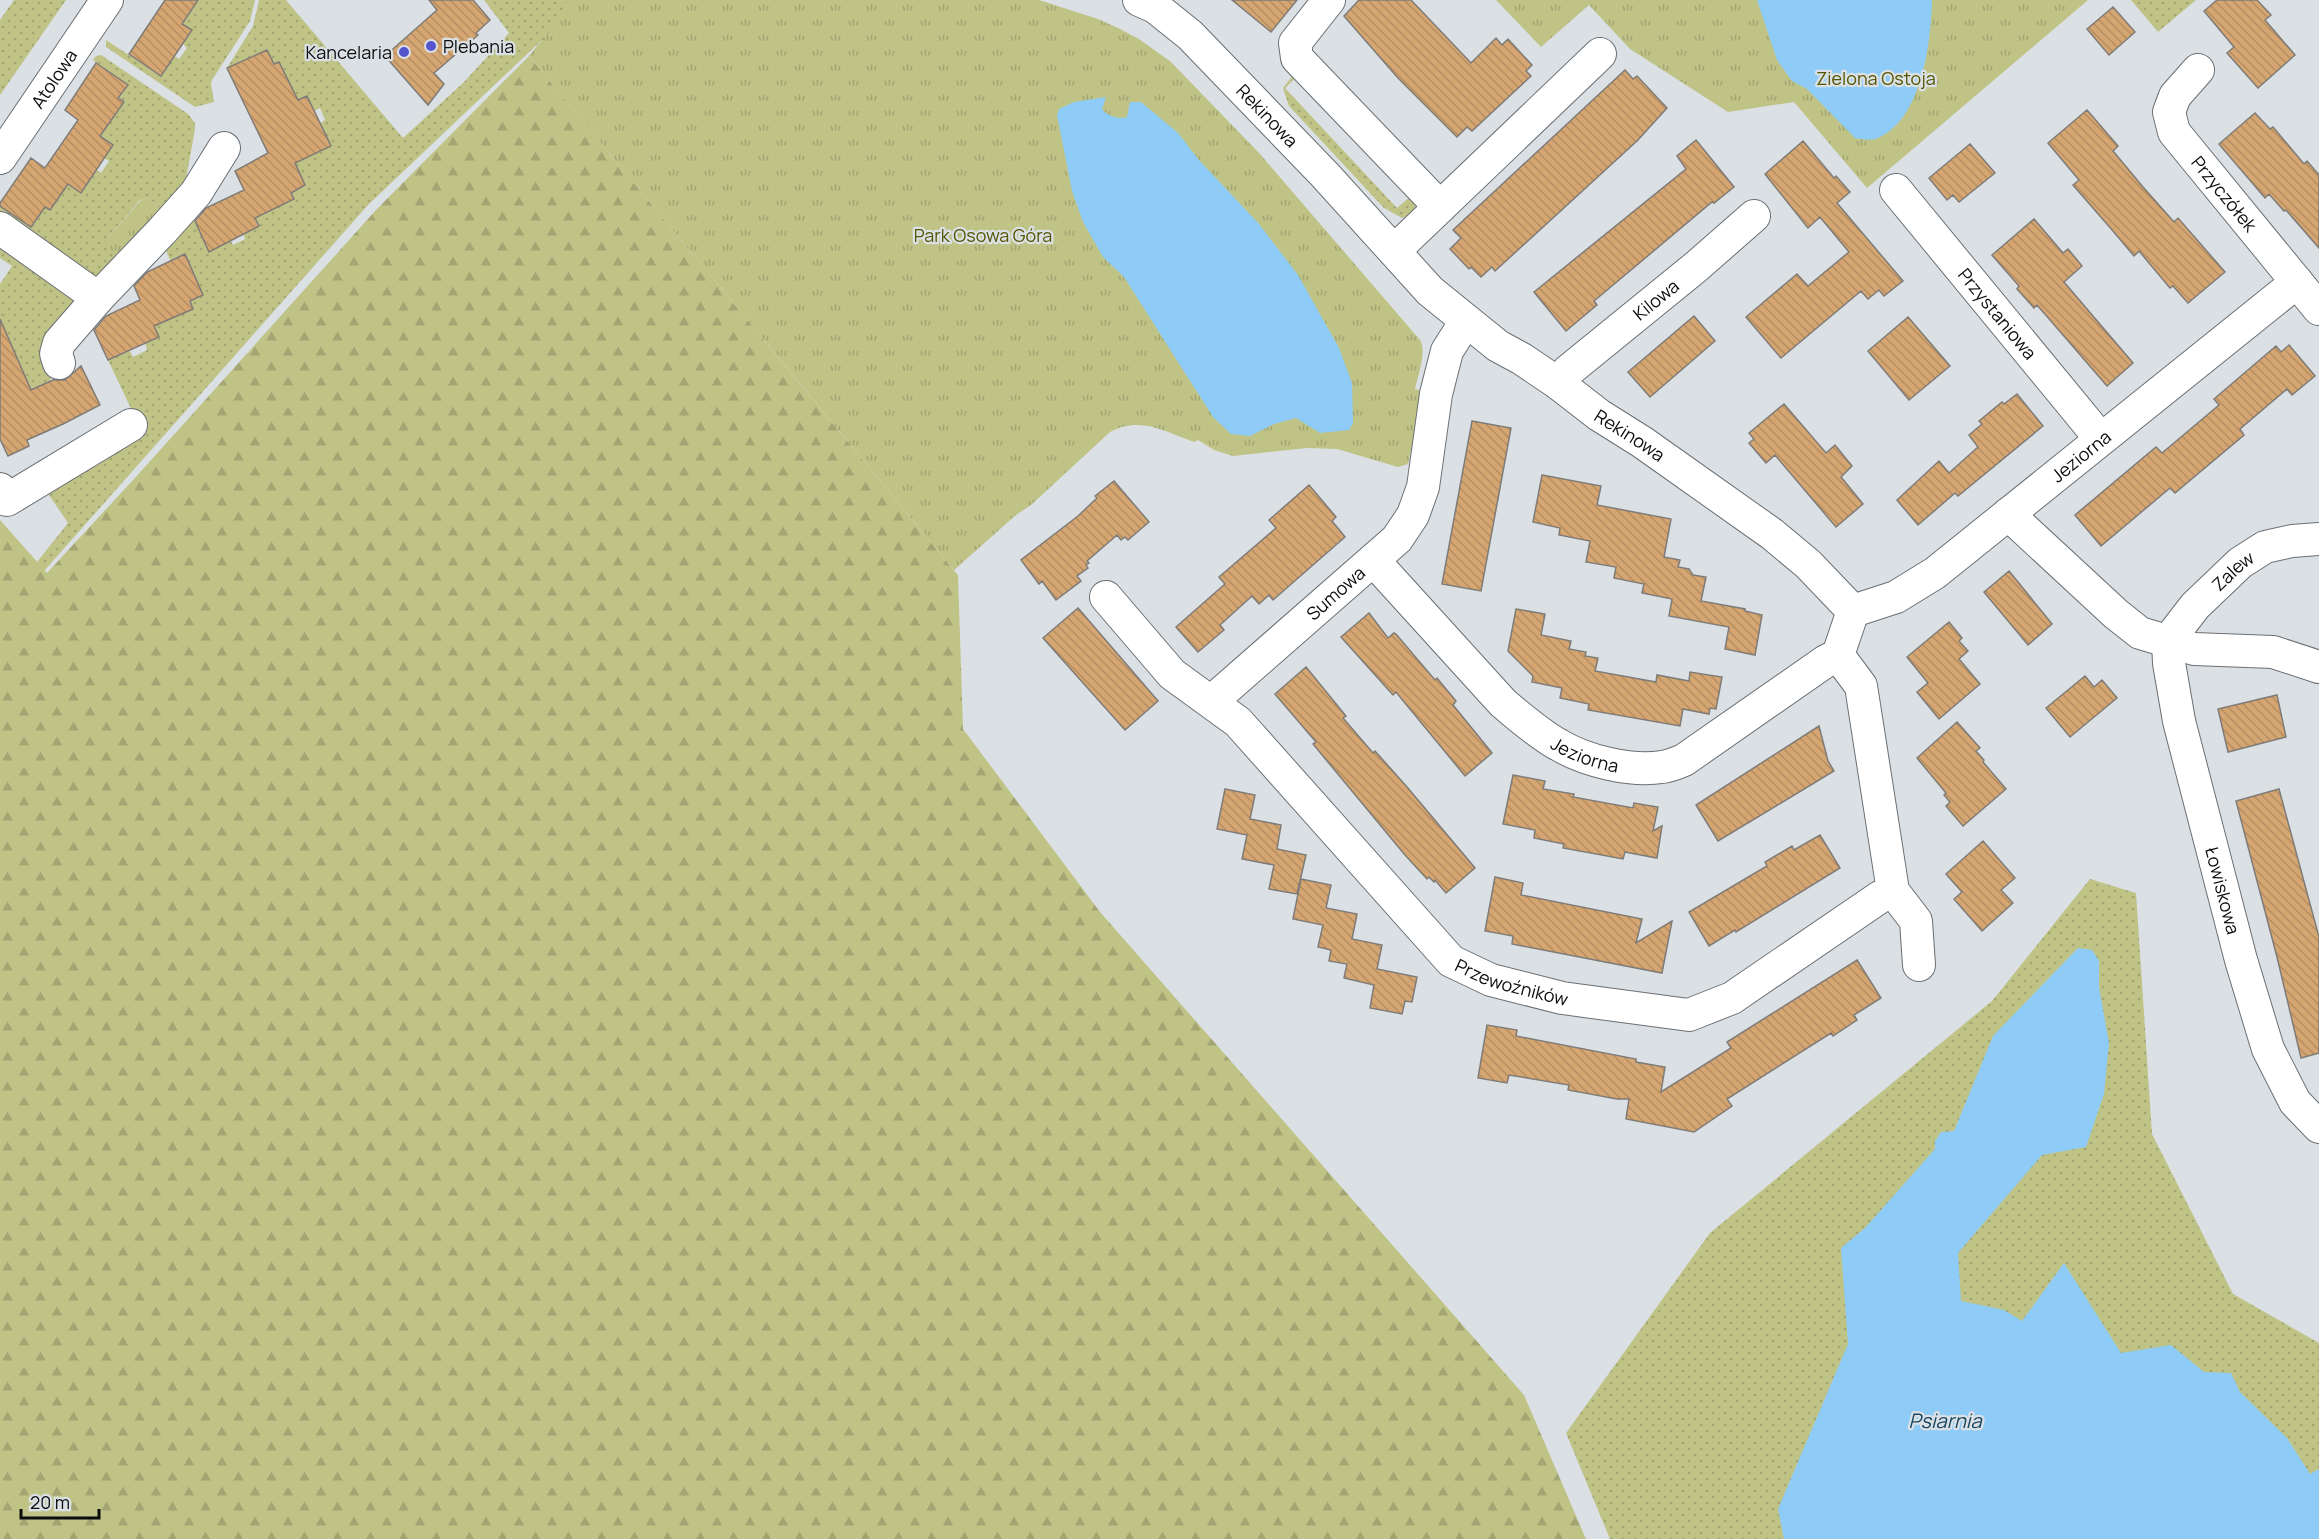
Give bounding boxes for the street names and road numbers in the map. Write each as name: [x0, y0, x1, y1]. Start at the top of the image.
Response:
street label: Atolowa: [25, 44, 82, 113]
street label: Rekinowa: [1231, 79, 1304, 152]
street label: Przyczółek: [2186, 151, 2263, 237]
street label: Przystaniowa: [1953, 263, 2042, 364]
street label: Kilowa: [1628, 274, 1684, 325]
street label: Rekinowa: [1590, 403, 1670, 467]
street label: Jeziorna: [2046, 424, 2116, 487]
street label: Zalew: [2206, 545, 2259, 596]
street label: Sumowa: [1301, 561, 1370, 625]
street label: Jeziorna: [1547, 731, 1621, 778]
street label: Łowiskowa: [2200, 844, 2246, 937]
street label: Przewoźników: [1451, 953, 1571, 1011]

